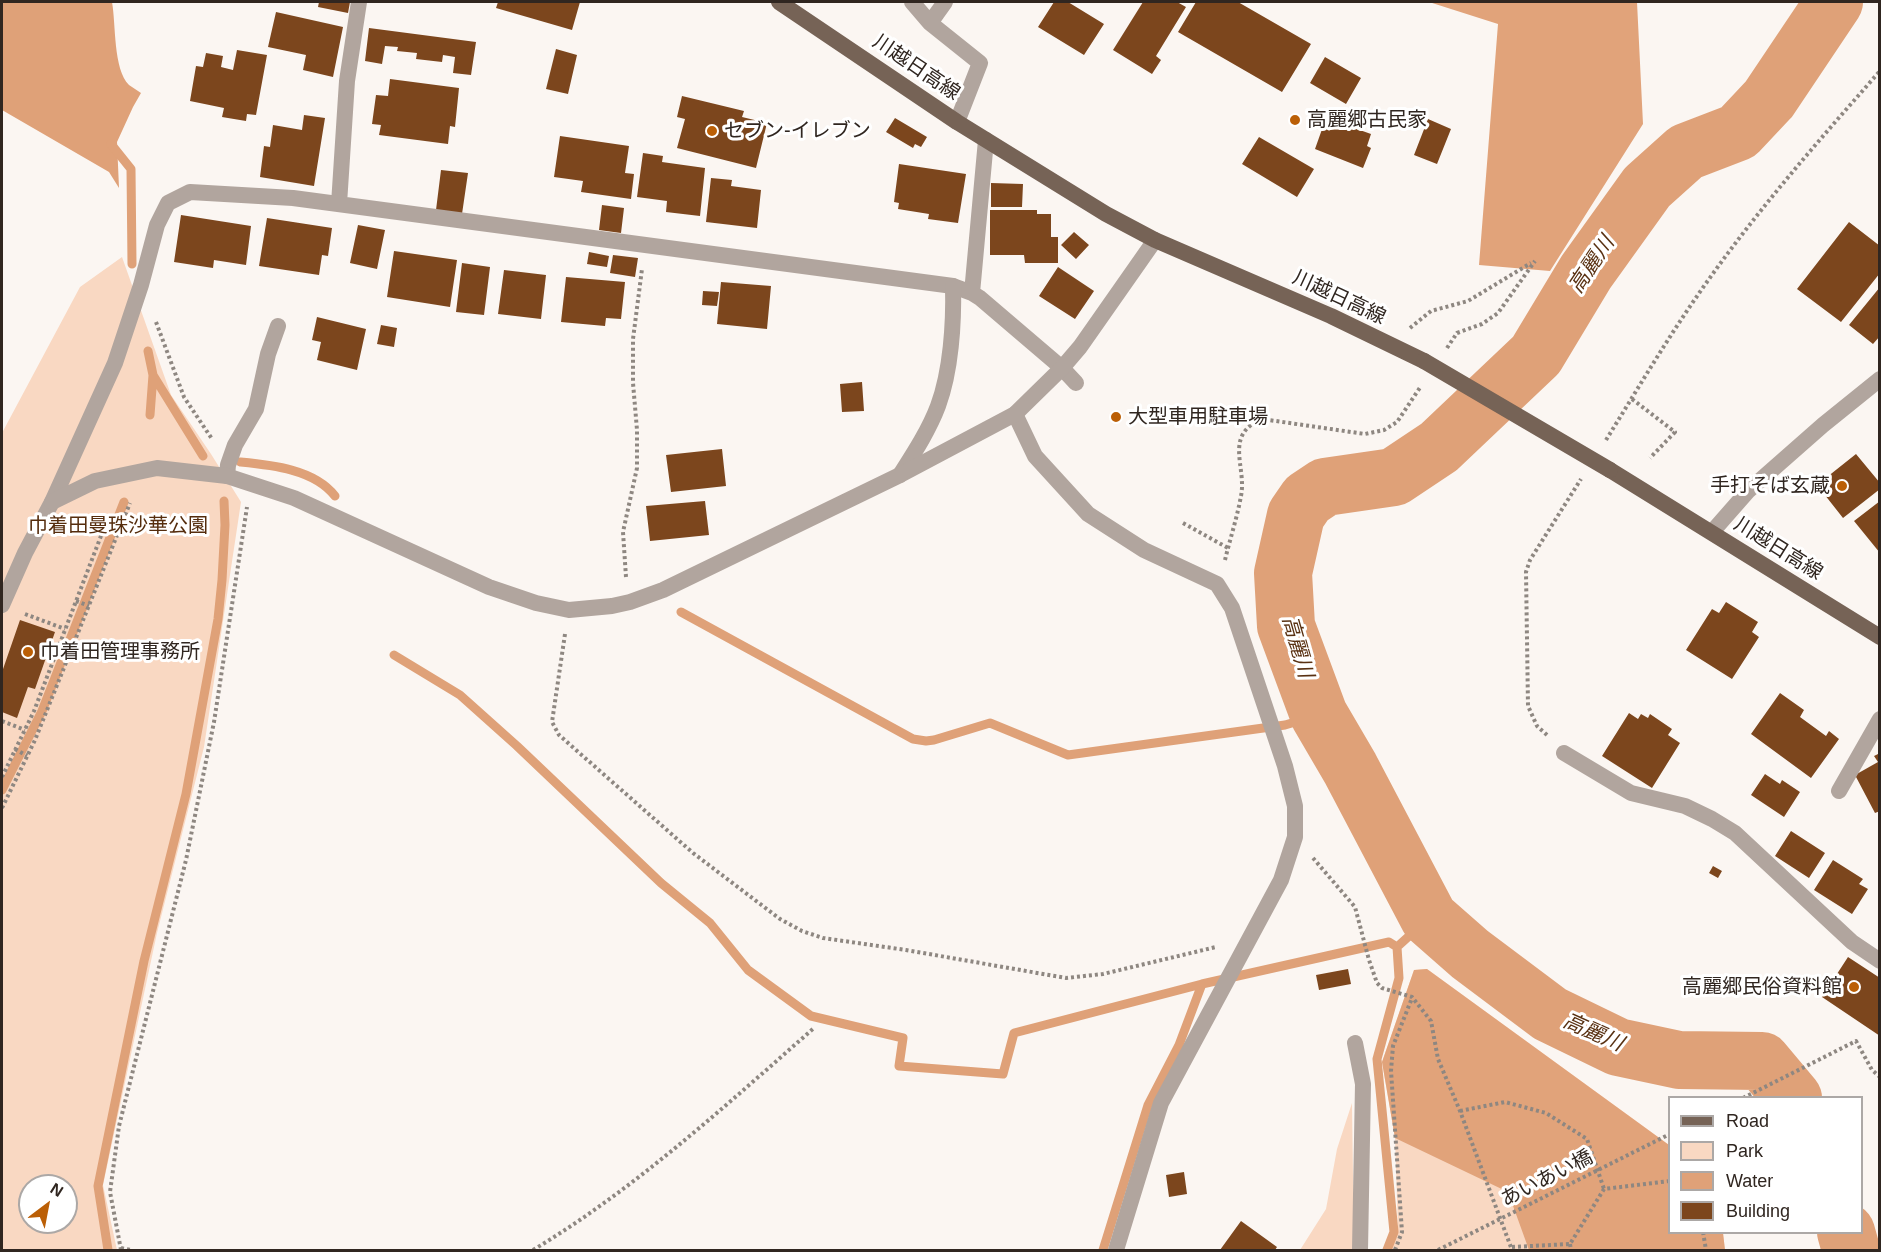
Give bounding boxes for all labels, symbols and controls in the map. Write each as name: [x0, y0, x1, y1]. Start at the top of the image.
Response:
street label: 川越日高線: [868, 30, 964, 106]
place label: 高麗郷古民家: [1307, 108, 1427, 132]
marker: 高麗郷古民家: [1288, 113, 1302, 127]
place label: セブン-イレブン: [724, 119, 871, 143]
marker: セブン-イレブン: [705, 124, 719, 138]
water label: 高麗川: [1564, 232, 1620, 298]
street label: 川越日高線: [1289, 266, 1389, 330]
place label: 大型車用駐車場: [1128, 405, 1268, 429]
marker: 大型車用駐車場: [1109, 410, 1123, 424]
place label: 手打そば玄蔵: [1710, 474, 1830, 498]
marker: 手打そば玄蔵: [1835, 479, 1849, 493]
street label: 川越日高線: [1729, 512, 1827, 586]
park label: 巾着田曼珠沙華公園: [28, 514, 208, 538]
water label: 高麗川: [1276, 613, 1318, 681]
place label: 巾着田管理事務所: [40, 640, 200, 664]
marker: 巾着田管理事務所: [21, 645, 35, 659]
place label: 高麗郷民俗資料館: [1682, 975, 1842, 999]
marker: 高麗郷民俗資料館: [1847, 980, 1861, 994]
water label: 高麗川: [1559, 1009, 1627, 1057]
legend: [1668, 1096, 1863, 1234]
text: Road: [1726, 1111, 1769, 1131]
text: Park: [1726, 1141, 1763, 1161]
street label: あいあい橋: [1497, 1146, 1597, 1212]
text: Water: [1726, 1171, 1773, 1191]
north arrow: [18, 1174, 78, 1234]
text: N: [47, 1180, 66, 1200]
text: Building: [1726, 1201, 1790, 1221]

